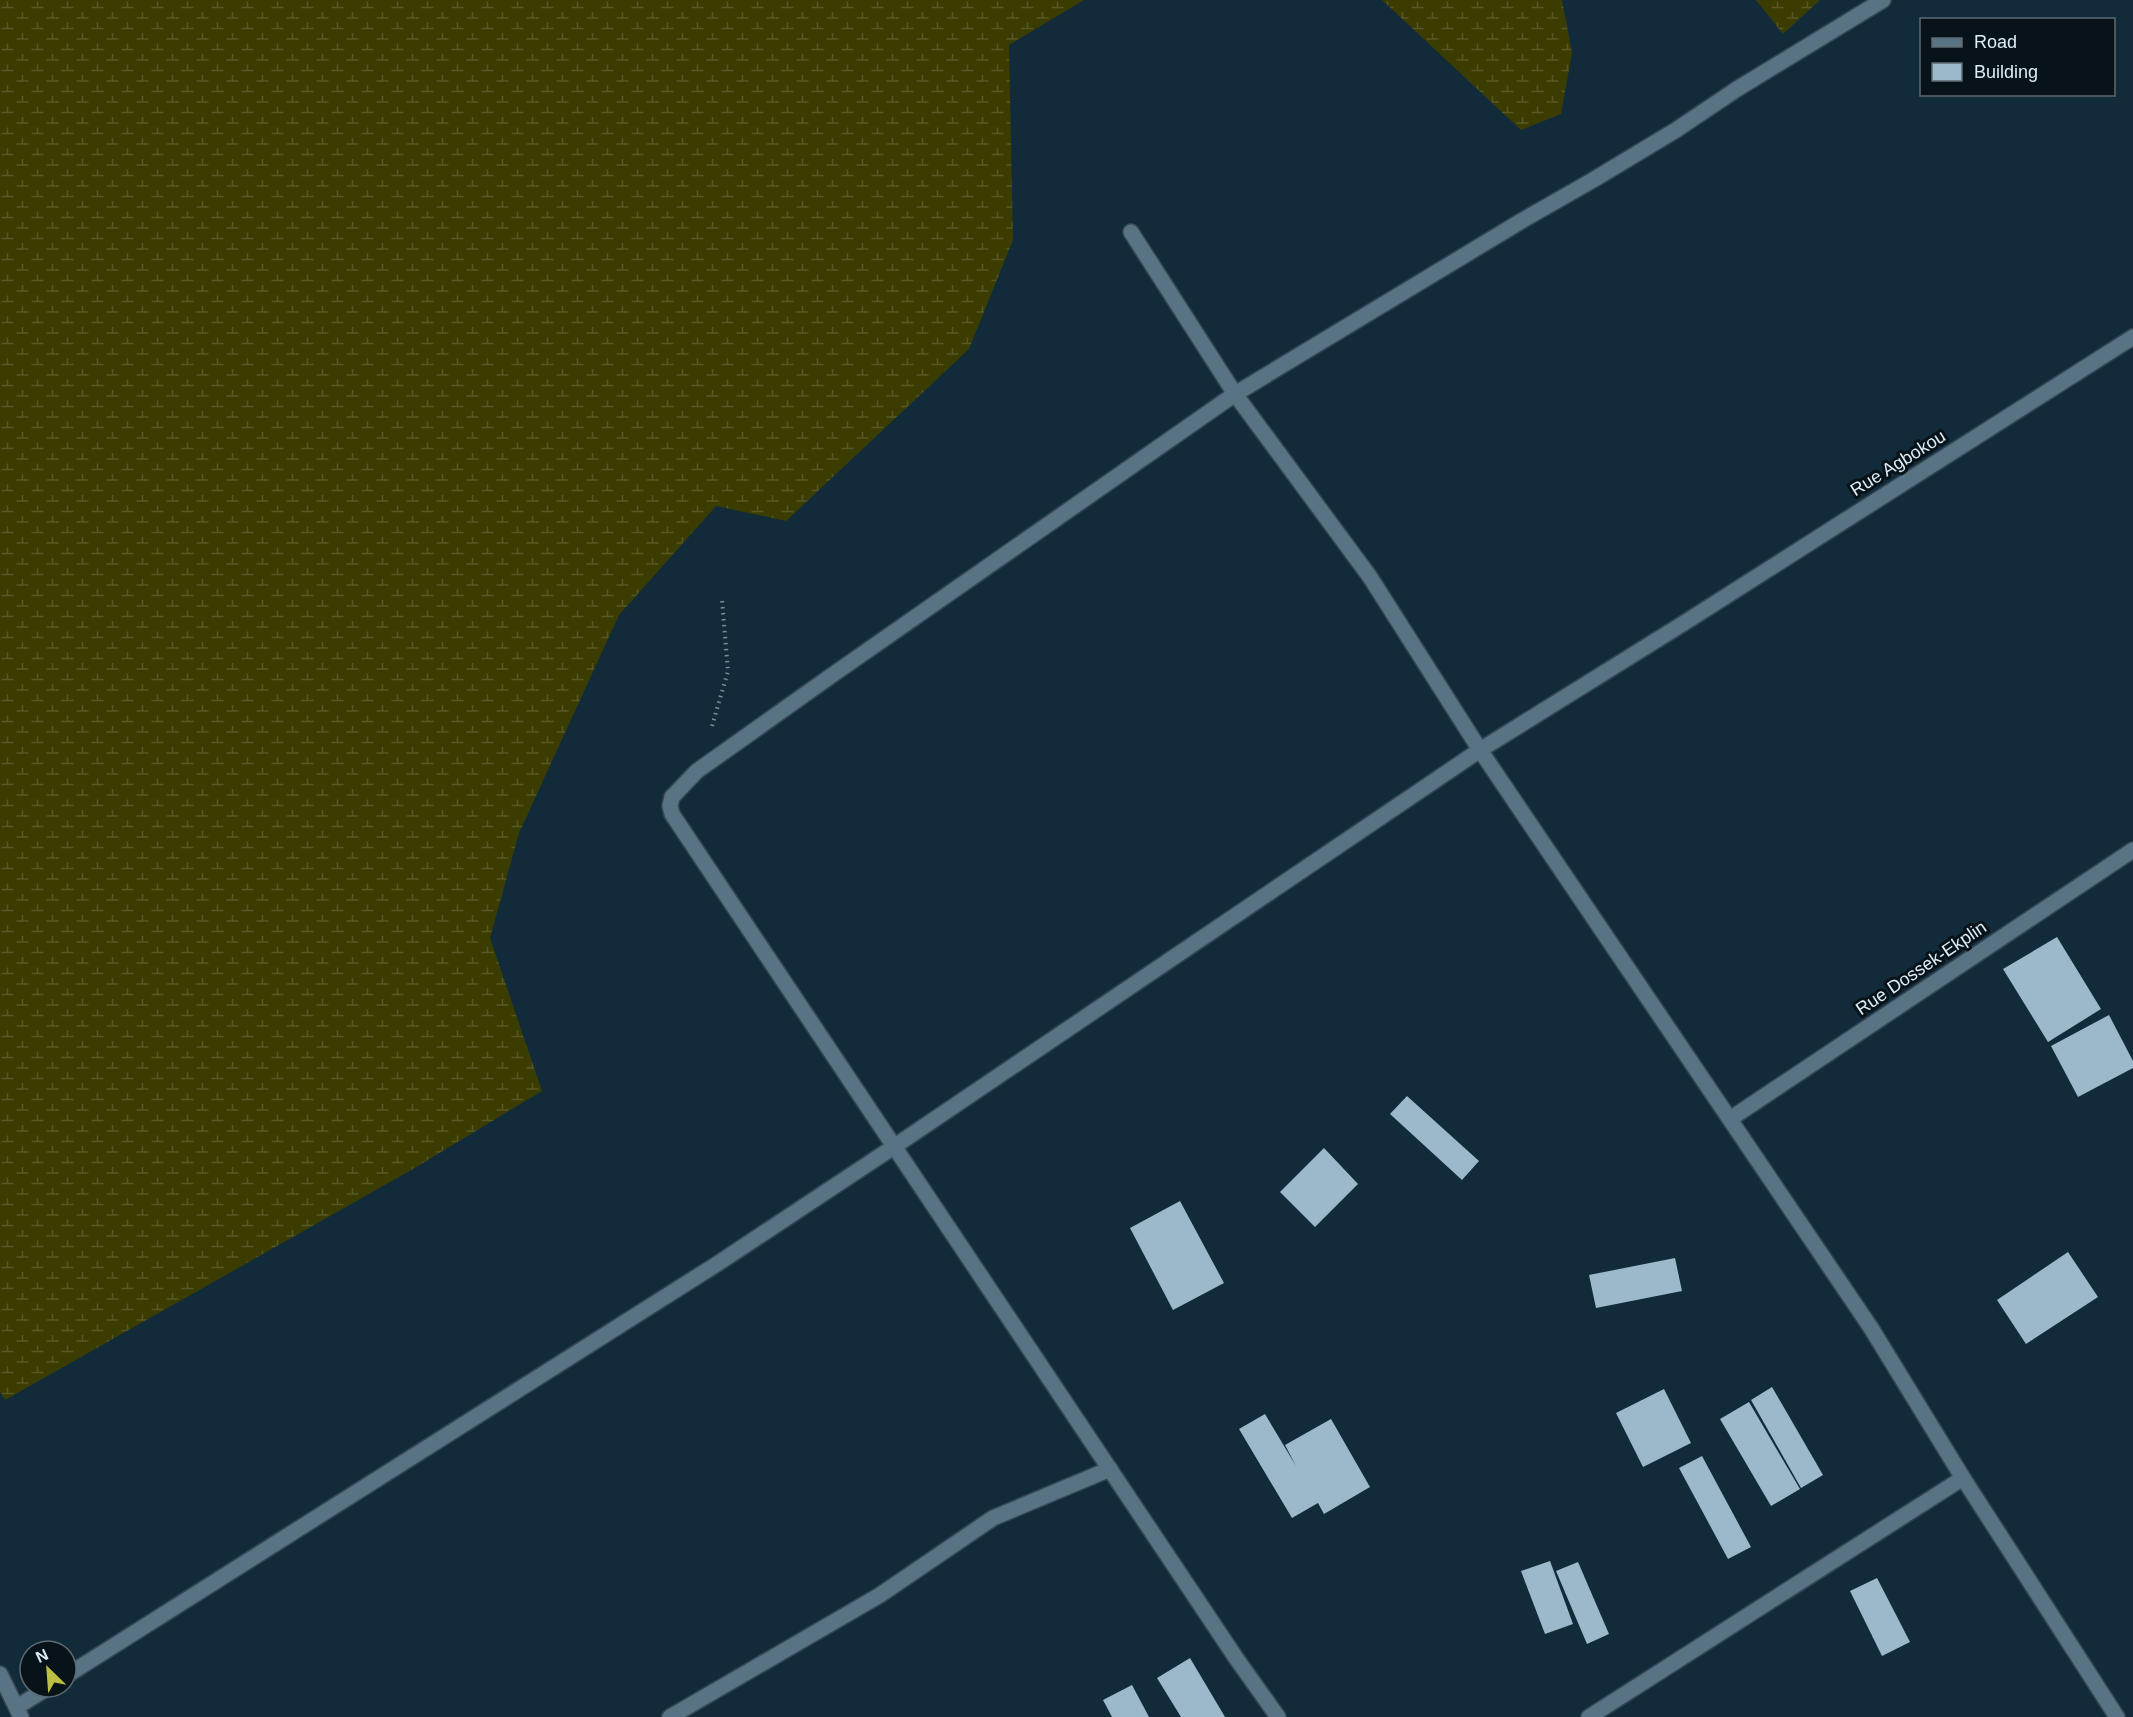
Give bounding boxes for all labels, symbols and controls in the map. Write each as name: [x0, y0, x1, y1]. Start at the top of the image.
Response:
legend: [1920, 18, 2115, 96]
text: Road: [1974, 32, 2017, 52]
text: Building: [1974, 62, 2038, 82]
street label: Rue Agbokou: [1847, 426, 1949, 500]
street label: Rue Dossek-Ekplin: [1852, 917, 1990, 1019]
north arrow: [18, 1639, 78, 1699]
text: N: [33, 1646, 51, 1666]

